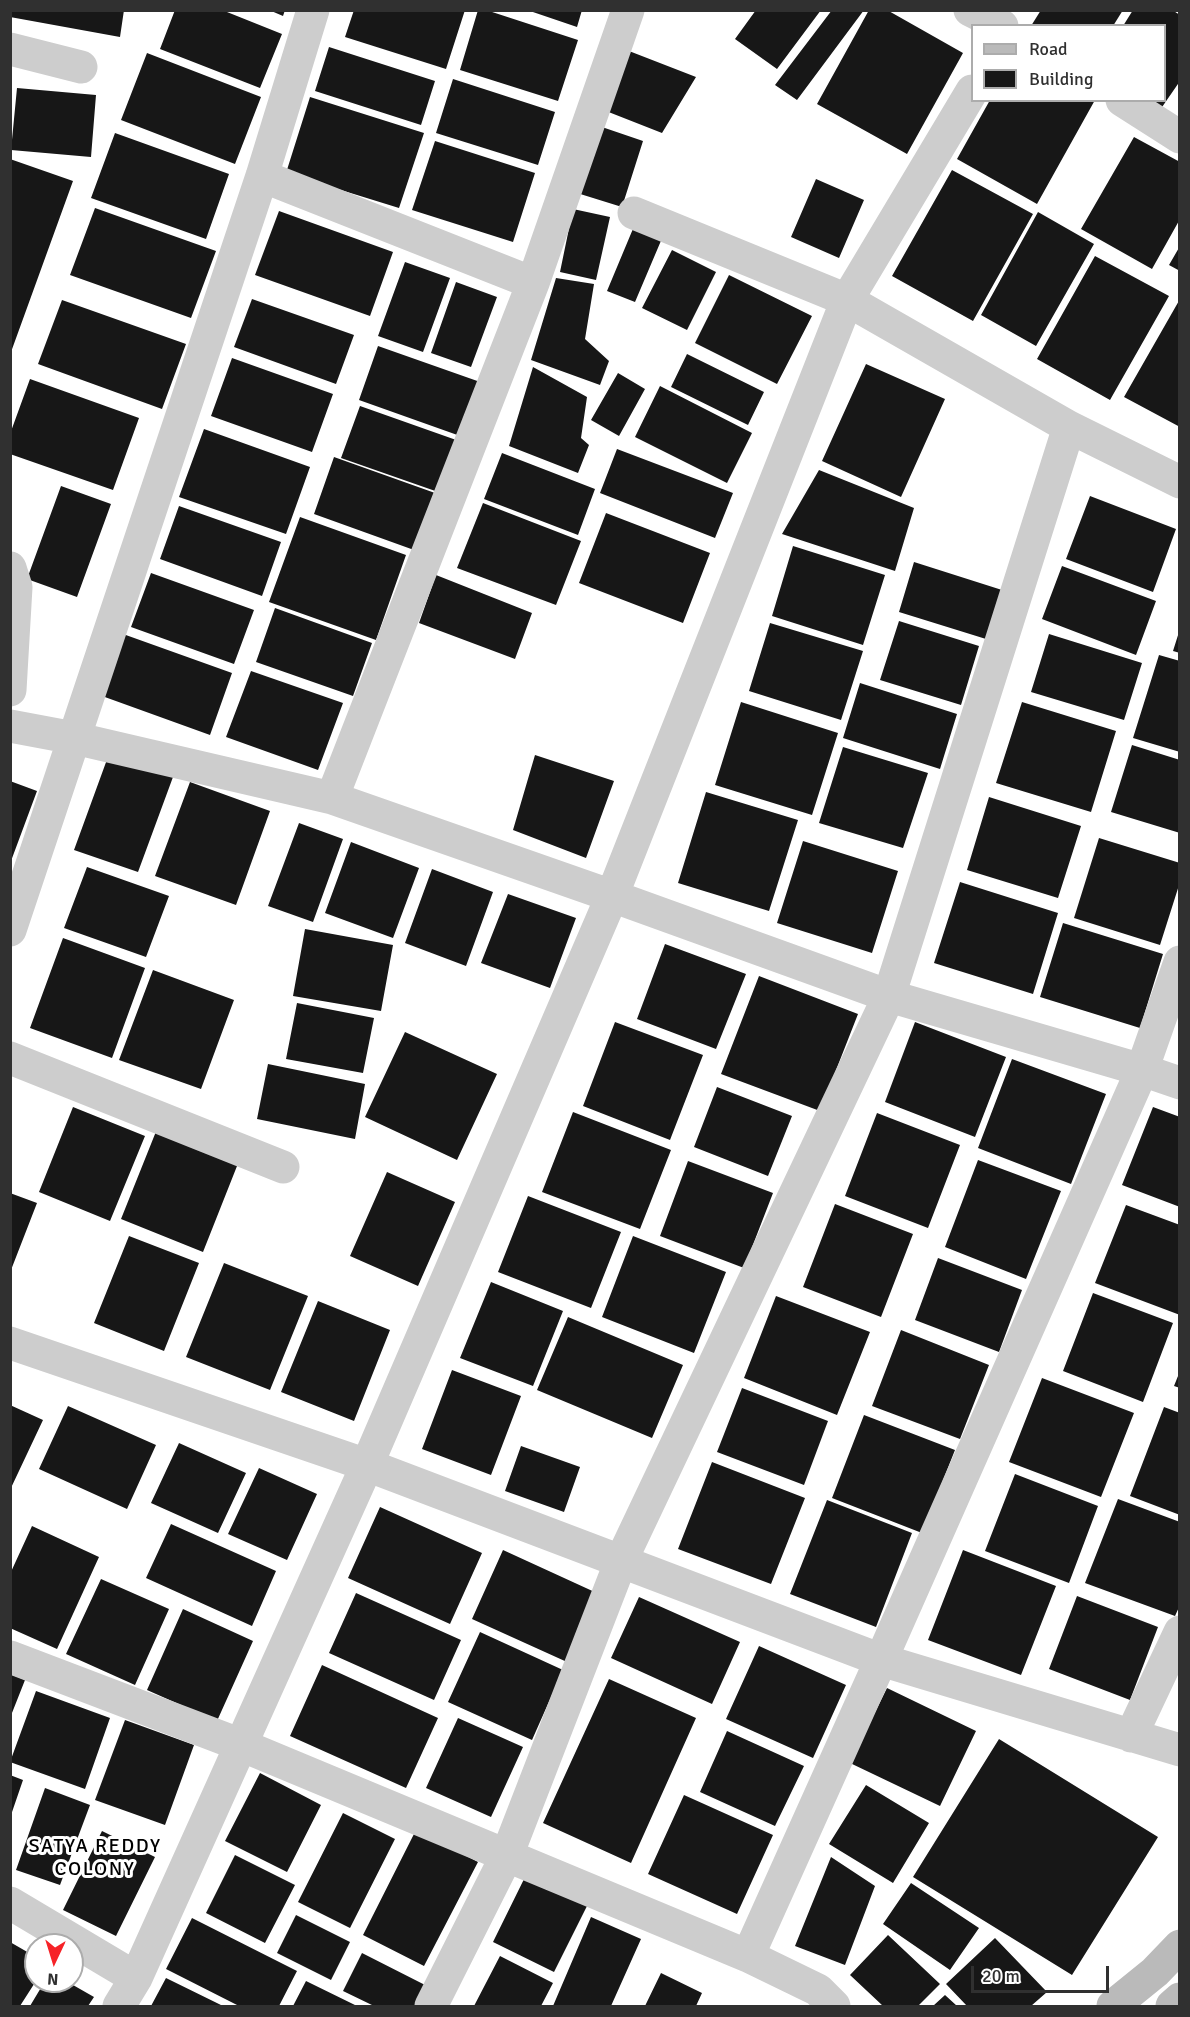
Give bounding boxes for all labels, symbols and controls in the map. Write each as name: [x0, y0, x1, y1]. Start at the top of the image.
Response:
legend: [971, 24, 1166, 102]
text: Road: [1029, 38, 1068, 60]
text: Building: [1029, 68, 1093, 90]
district label: SATYA REDDY COLONY: [28, 1835, 162, 1882]
north arrow: [24, 1933, 84, 1993]
scale bar: [974, 1954, 1112, 1992]
text: 20 m: [982, 1965, 1020, 1987]
text: N: [47, 1969, 59, 1989]

